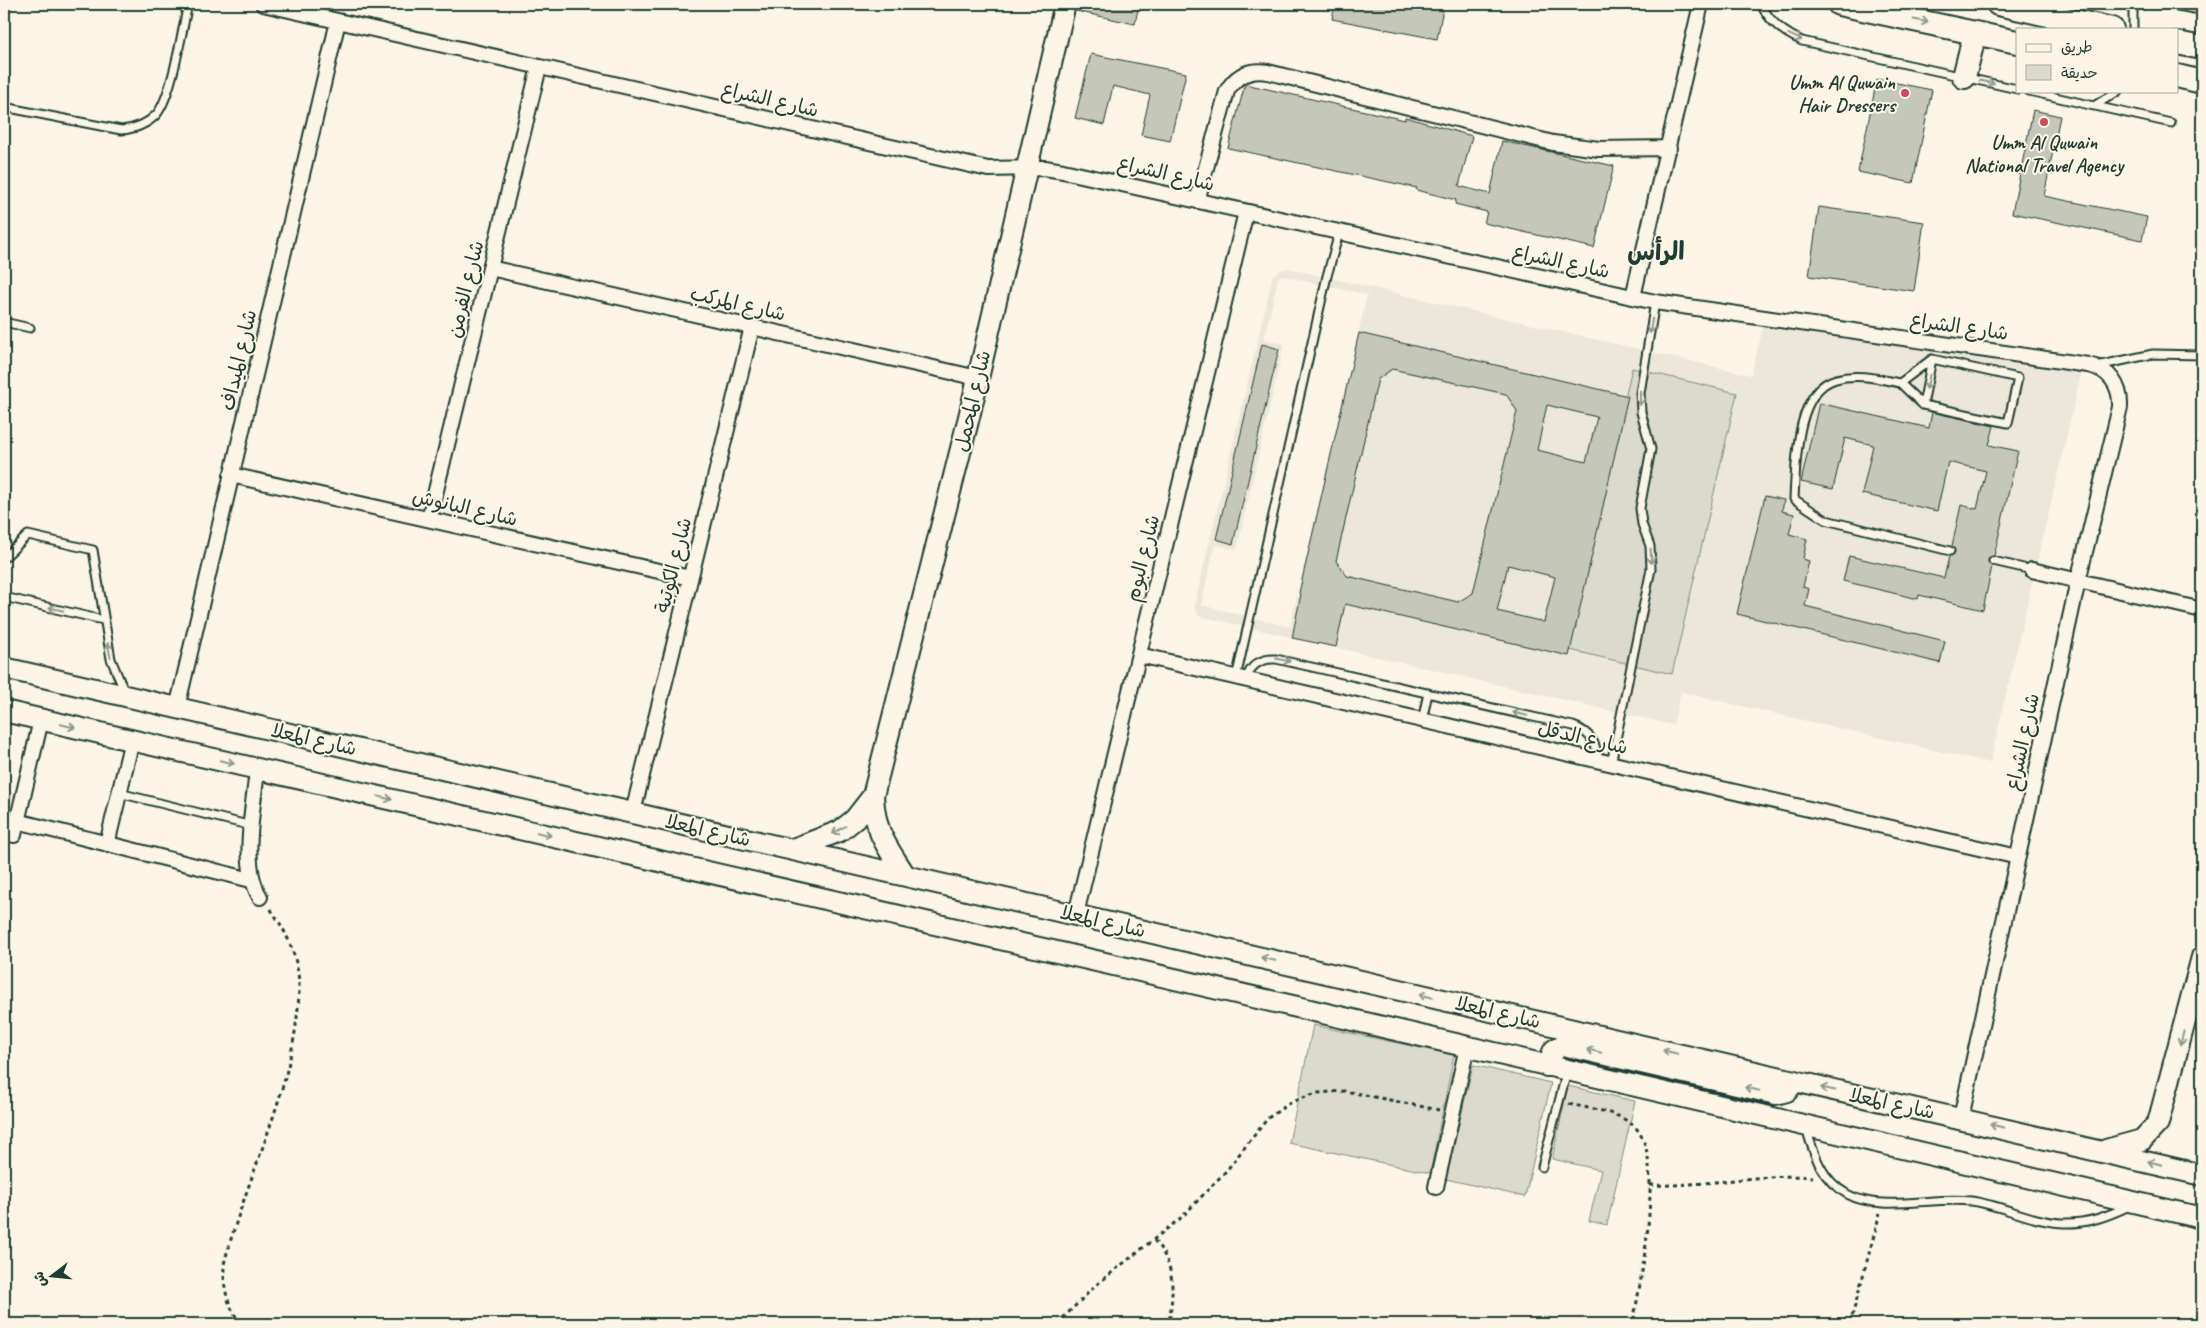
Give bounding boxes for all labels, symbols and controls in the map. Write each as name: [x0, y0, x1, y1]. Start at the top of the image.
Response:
one-way arrow: [1913, 17, 1929, 26]
legend: [2016, 28, 2178, 92]
one-way arrow: [1787, 33, 1802, 43]
text: طريق: [2061, 38, 2093, 57]
text: حديقة: [2061, 64, 2098, 83]
place label: Umm Al Quwain Hair Dressers: [1789, 70, 1897, 118]
street label: شارع الشراع: [718, 76, 821, 124]
one-way arrow: [1978, 78, 1994, 87]
marker: Umm Al Quwain Hair Dressers: [1899, 87, 1911, 99]
marker: Umm Al Quwain National Travel Agency: [2038, 116, 2050, 128]
place label: Umm Al Quwain National Travel Agency: [1965, 130, 2125, 178]
street label: شارع الشراع: [1114, 150, 1217, 198]
district label: الرأس: [1627, 236, 1685, 268]
street label: شارع الفرمن: [441, 238, 491, 341]
street label: شارع الشراع: [1509, 239, 1612, 285]
street label: شارع المركب: [688, 280, 788, 328]
street label: شارع الميداف: [215, 307, 263, 413]
street label: شارع الشراع: [1908, 307, 2010, 347]
one-way arrow: [1646, 317, 1656, 333]
street label: شارع المحمل: [949, 348, 997, 455]
one-way arrow: [1922, 374, 1932, 390]
one-way arrow: [1635, 390, 1645, 406]
street label: شارع البانوش: [410, 483, 520, 533]
street label: شارع البوم: [1120, 512, 1167, 605]
street label: شارع الكوتية: [650, 515, 698, 616]
one-way arrow: [1646, 547, 1656, 563]
one-way arrow: [48, 604, 64, 613]
one-way arrow: [104, 642, 113, 658]
one-way arrow: [1275, 656, 1291, 666]
street label: شارع الشراع: [2000, 691, 2046, 794]
one-way arrow: [1513, 709, 1529, 718]
street label: شارع الدقل: [1535, 715, 1630, 761]
street label: شارع المعلا: [268, 718, 359, 762]
one-way arrow: [60, 722, 76, 731]
one-way arrow: [218, 758, 234, 767]
one-way arrow: [377, 794, 393, 803]
street label: شارع المعلا: [662, 809, 753, 853]
one-way arrow: [831, 825, 846, 835]
one-way arrow: [535, 830, 551, 840]
street label: شارع المعلا: [1057, 900, 1148, 944]
one-way arrow: [1260, 954, 1276, 963]
one-way arrow: [1419, 991, 1435, 1000]
street label: شارع المعلا: [1452, 991, 1543, 1035]
one-way arrow: [2176, 1029, 2186, 1045]
one-way arrow: [1586, 1046, 1602, 1055]
one-way arrow: [1662, 1047, 1678, 1056]
street label: شارع المعلا: [1847, 1082, 1937, 1126]
one-way arrow: [1744, 1084, 1760, 1093]
one-way arrow: [1820, 1084, 1836, 1093]
one-way arrow: [1989, 1121, 2005, 1130]
one-way arrow: [2147, 1158, 2163, 1167]
north arrow: [28, 1250, 78, 1300]
text: ش: [30, 1270, 50, 1289]

